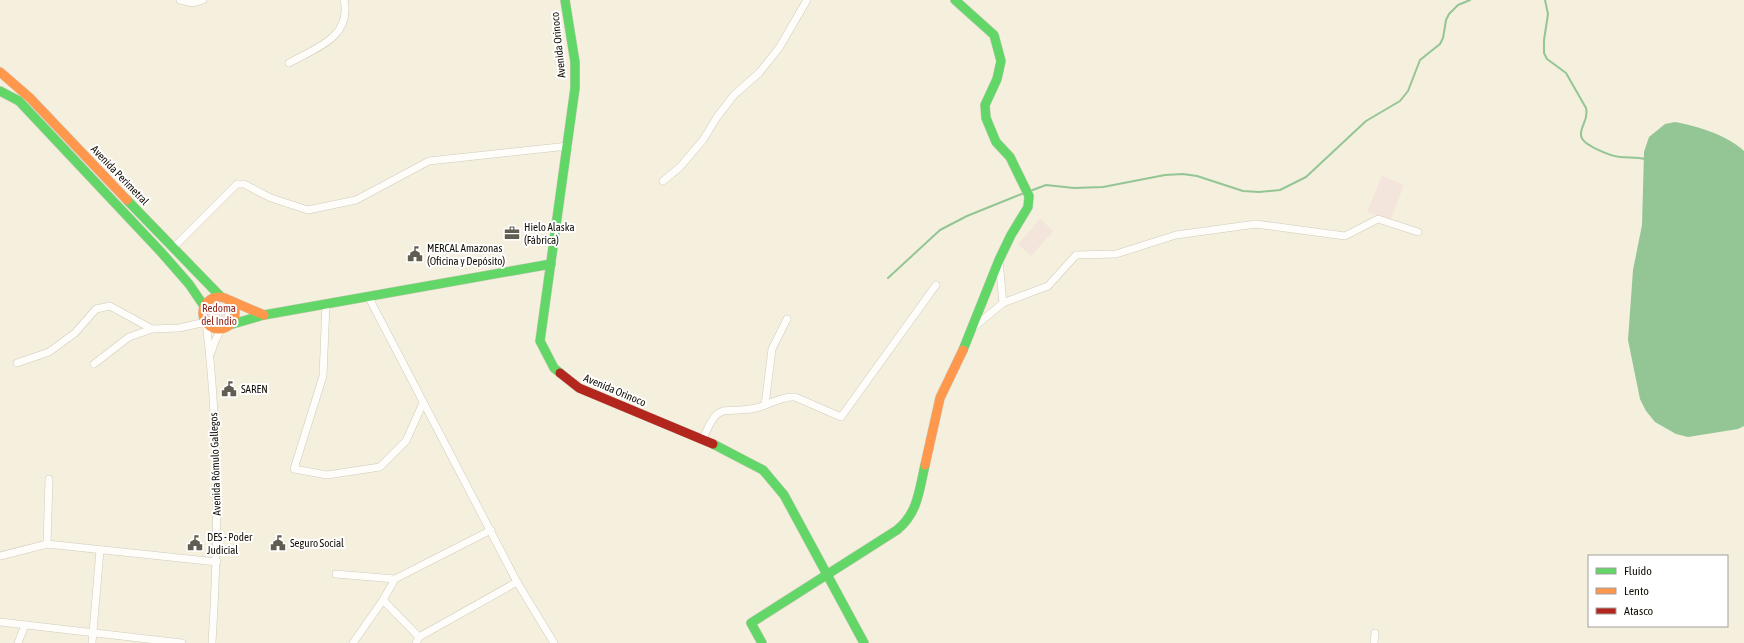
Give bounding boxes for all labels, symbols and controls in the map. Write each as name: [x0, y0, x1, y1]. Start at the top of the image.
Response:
street label: Avenida Orinoco: [549, 11, 567, 79]
street label: Avenida Perimetral: [89, 143, 151, 207]
place label: Hielo Alaska (Fábrica): [524, 221, 575, 246]
office icon: Hielo Alaska (Fábrica): [503, 224, 521, 242]
place label: MERCAL Amazonas (Oficina y Depósito): [427, 242, 505, 267]
public building icon: MERCAL Amazonas (Oficina y Depósito): [406, 245, 424, 263]
park label: Redoma del Indio: [201, 302, 237, 327]
street label: Avenida Orinoco: [582, 371, 648, 409]
public building icon: SAREN: [220, 380, 238, 398]
place label: SAREN: [241, 383, 268, 395]
street label: Avenida Rómulo Gallegos: [207, 412, 223, 516]
place label: DES - Poder Judicial: [207, 531, 253, 556]
public building icon: DES - Poder Judicial: [186, 534, 204, 552]
public building icon: Seguro Social: [269, 534, 287, 552]
place label: Seguro Social: [290, 537, 344, 549]
legend: [1588, 555, 1728, 627]
text: Fluido: [1624, 564, 1652, 578]
text: Lento: [1624, 584, 1649, 598]
text: Atasco: [1624, 604, 1654, 618]

